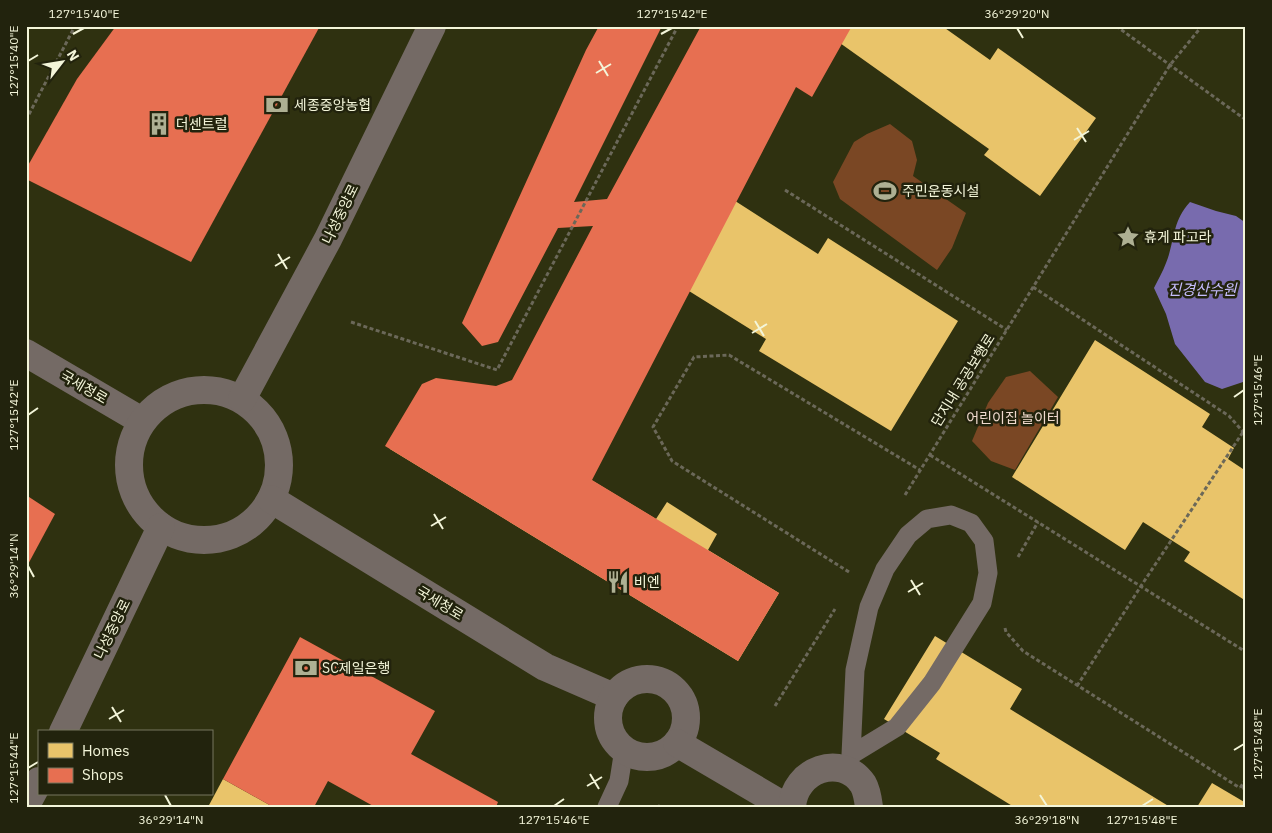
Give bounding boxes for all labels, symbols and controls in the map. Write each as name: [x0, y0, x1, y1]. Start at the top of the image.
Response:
text: 127°15'40"E: [49, 6, 119, 21]
text: 127°15'42"E: [637, 6, 707, 21]
text: 36°29'20"N: [984, 6, 1050, 21]
text: 127°15'40"E: [6, 26, 21, 96]
north arrow: [38, 38, 88, 88]
text: N: [63, 46, 83, 64]
bank icon: 세종중앙농협: [264, 92, 290, 118]
place label: 세종중앙농협: [294, 96, 371, 114]
building icon: 더센트럴: [146, 111, 172, 137]
place label: 더센트럴: [176, 115, 228, 133]
sports icon: 주민운동시설: [872, 178, 898, 204]
street label: 나성중앙로: [318, 181, 362, 247]
place label: 주민운동시설: [902, 182, 979, 200]
place icon: 휴게 파고라: [1115, 224, 1141, 250]
place label: 휴게 파고라: [1144, 228, 1212, 246]
water label: 진경산수원: [1167, 280, 1238, 299]
street label: 단지내 공공보행로: [927, 330, 999, 430]
text: 127°15'46"E: [1250, 355, 1265, 425]
street label: 국세청로: [57, 366, 111, 408]
text: 127°15'42"E: [6, 380, 21, 450]
park label: 어린이집 놀이터: [966, 409, 1060, 427]
text: 36°29'14"N: [6, 533, 21, 599]
restaurant icon: 비엔: [605, 569, 631, 595]
place label: 비엔: [634, 573, 660, 591]
street label: 국세청로: [413, 582, 467, 624]
street label: 나성중앙로: [90, 596, 134, 662]
bank icon: SC제일은행: [293, 655, 319, 681]
place label: SC제일은행: [322, 659, 390, 677]
text: 127°15'48"E: [1250, 709, 1265, 779]
legend: [38, 730, 212, 796]
text: 127°15'44"E: [6, 733, 21, 803]
text: Homes: [82, 741, 130, 760]
text: Shops: [82, 765, 124, 784]
text: 36°29'14"N: [138, 812, 204, 827]
text: 127°15'46"E: [519, 812, 589, 827]
text: 36°29'18"N: [1014, 812, 1080, 827]
text: 127°15'48"E: [1107, 812, 1177, 827]

